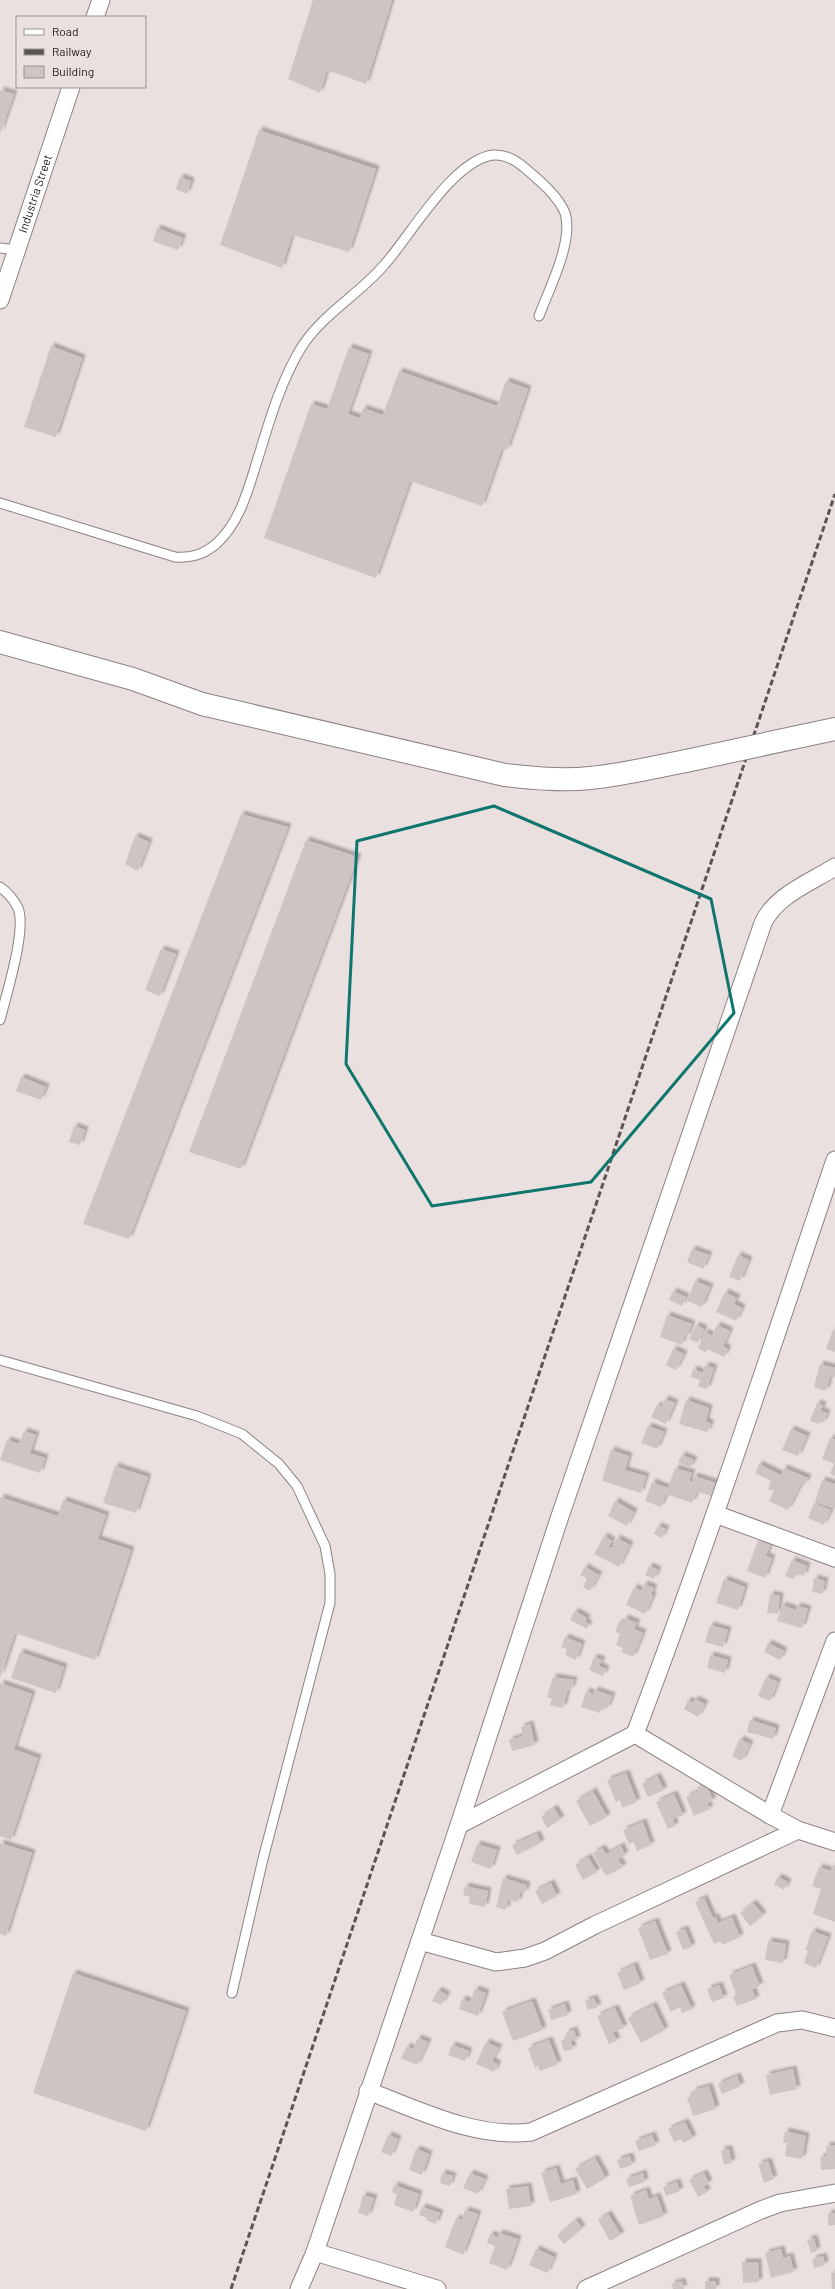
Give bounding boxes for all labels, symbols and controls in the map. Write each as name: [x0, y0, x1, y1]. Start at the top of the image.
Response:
legend: [16, 16, 146, 88]
text: Road: [52, 24, 79, 38]
text: Railway: [52, 44, 92, 58]
text: Building: [52, 64, 94, 78]
street label: Industria Street: [15, 153, 54, 234]

